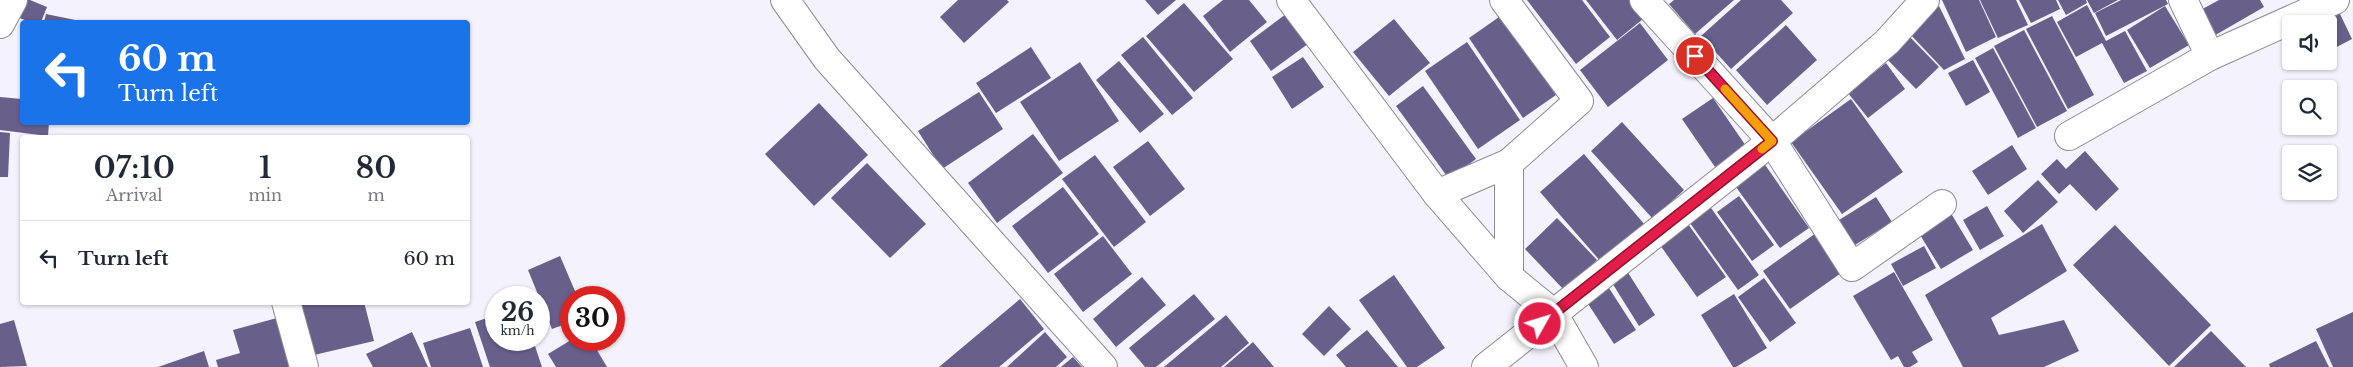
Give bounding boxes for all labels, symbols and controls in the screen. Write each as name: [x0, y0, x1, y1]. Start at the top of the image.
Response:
map controls: [2282, 15, 2337, 200]
button: sound: [2282, 15, 2337, 70]
pin: [1674, 35, 1716, 77]
text: 60 m: [118, 37, 216, 80]
icon: left: [35, 40, 100, 105]
icon: arrive: [1681, 42, 1709, 70]
text: Turn left: [118, 80, 218, 107]
button: search: [2282, 80, 2337, 135]
button: layers: [2282, 145, 2337, 200]
text: 07:10: [93, 149, 175, 186]
text: 1: [259, 149, 272, 186]
text: 80: [356, 149, 397, 186]
text: Arrival: [106, 185, 163, 205]
text: min: [248, 185, 282, 205]
text: m: [367, 185, 385, 205]
icon: left: [35, 244, 63, 272]
text: Turn left: [78, 247, 169, 270]
text: 60 m: [403, 247, 455, 270]
speed limit sign: 30: [560, 286, 625, 351]
text: 26: [501, 297, 534, 328]
position arrow: [1513, 297, 1565, 349]
text: km/h: [500, 323, 535, 338]

